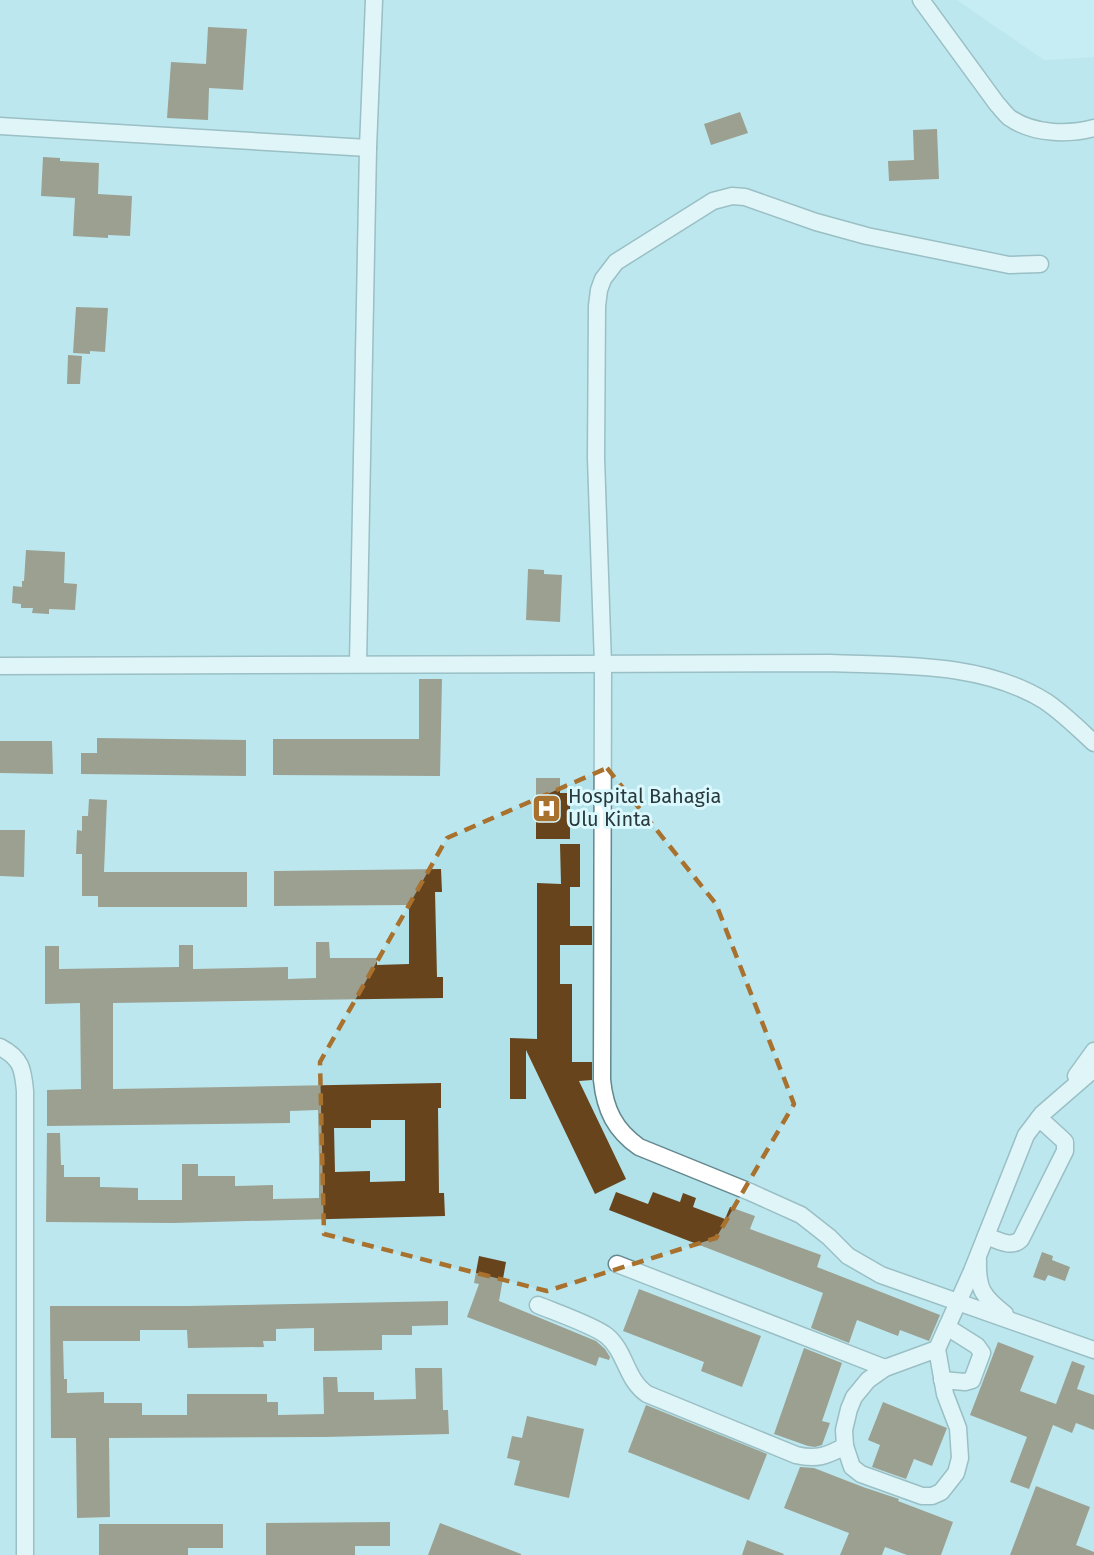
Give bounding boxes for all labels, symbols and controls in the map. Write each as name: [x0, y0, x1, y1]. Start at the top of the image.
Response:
place label: Hospital Bahagia Ulu Kinta: [568, 784, 721, 831]
hospital icon: Hospital Bahagia Ulu Kinta: [531, 792, 563, 824]

